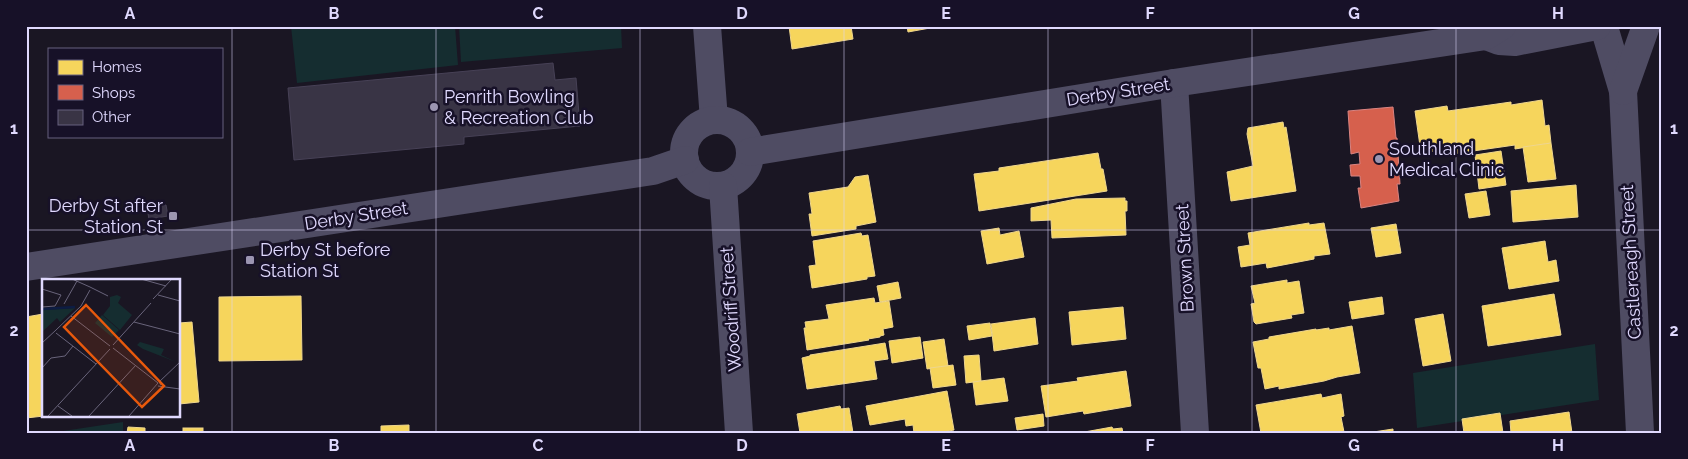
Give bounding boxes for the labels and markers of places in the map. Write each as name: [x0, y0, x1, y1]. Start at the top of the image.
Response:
place label: Penrith Bowling & Recreation Club: [444, 86, 594, 128]
marker: Penrith Bowling & Recreation Club: [428, 101, 440, 113]
place label: Southland Medical Clinic: [1389, 138, 1505, 180]
marker: Southland Medical Clinic: [1373, 153, 1385, 165]
place label: Derby St after Station St: [49, 195, 164, 237]
marker: Derby St after Station St: [167, 210, 179, 222]
place label: Derby St before Station St: [260, 239, 391, 281]
marker: Derby St before Station St: [244, 254, 256, 266]

